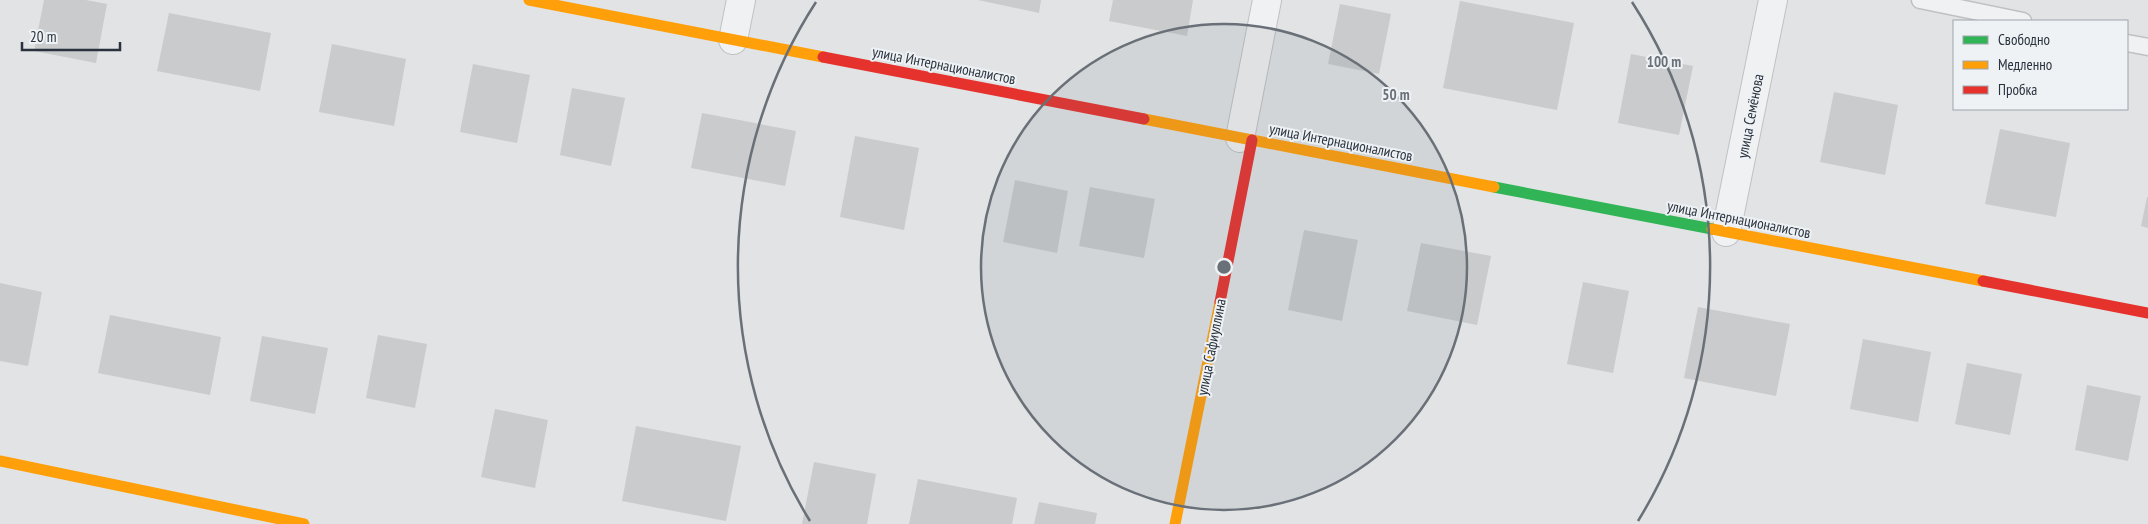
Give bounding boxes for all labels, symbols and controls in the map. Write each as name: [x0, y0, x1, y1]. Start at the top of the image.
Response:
scale bar: [22, 20, 120, 52]
legend: [1953, 20, 2128, 110]
text: 20 m: [30, 27, 56, 46]
text: Свободно: [1998, 30, 2050, 49]
street label: улица Интернационалистов: [871, 42, 1017, 88]
text: 100 m: [1647, 52, 1681, 71]
text: Медленно: [1998, 55, 2052, 74]
street label: улица Семёнова: [1733, 72, 1767, 160]
text: Пробка: [1998, 80, 2037, 99]
text: 50 m: [1382, 85, 1410, 104]
street label: улица Интернационалистов: [1268, 119, 1414, 165]
street label: улица Интернационалистов: [1666, 196, 1812, 242]
centre of rings: [1215, 258, 1233, 276]
street label: улица Сафиуллина: [1192, 297, 1230, 397]

